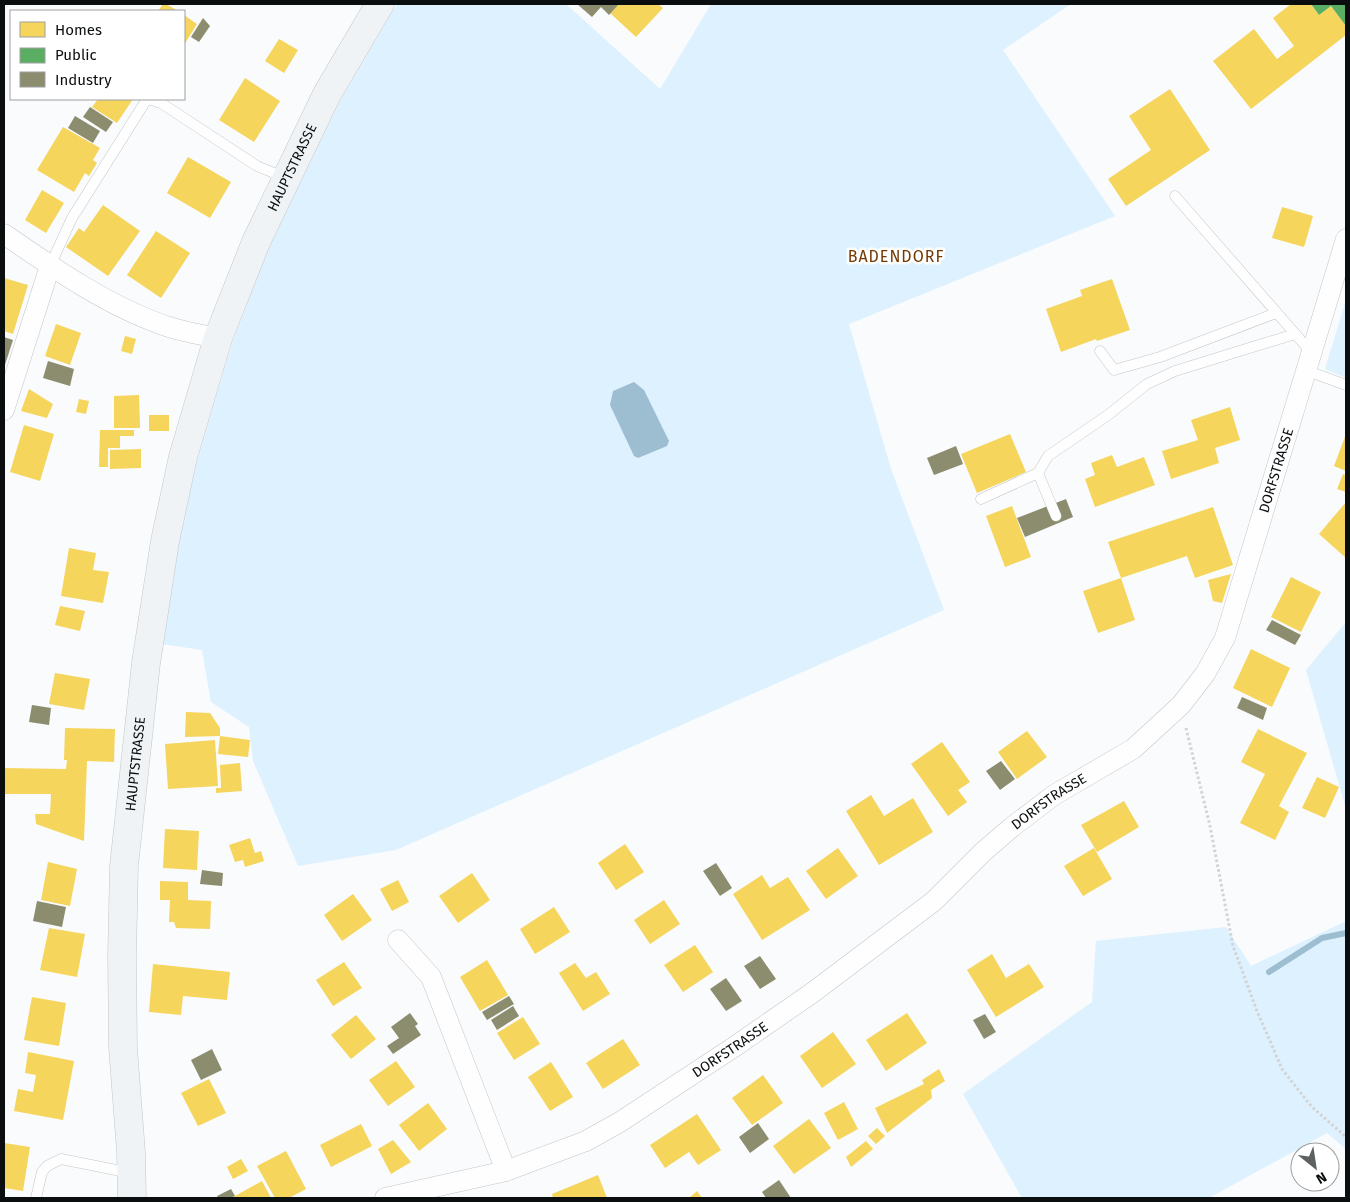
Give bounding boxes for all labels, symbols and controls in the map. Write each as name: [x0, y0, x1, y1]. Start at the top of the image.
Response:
legend: [10, 10, 185, 100]
text: Homes: [55, 21, 102, 39]
text: Public: [55, 46, 97, 64]
text: Industry: [55, 71, 112, 89]
street label: HAUPTSTRASSE: [264, 121, 320, 214]
district label: BADENDORF: [848, 247, 944, 266]
street label: DORFSTRASSE: [1255, 426, 1297, 515]
street label: HAUPTSTRASSE: [121, 716, 149, 812]
street label: DORFSTRASSE: [1008, 770, 1089, 833]
street label: DORFSTRASSE: [689, 1018, 771, 1081]
north arrow: [1290, 1142, 1340, 1192]
text: N: [1313, 1168, 1330, 1188]

